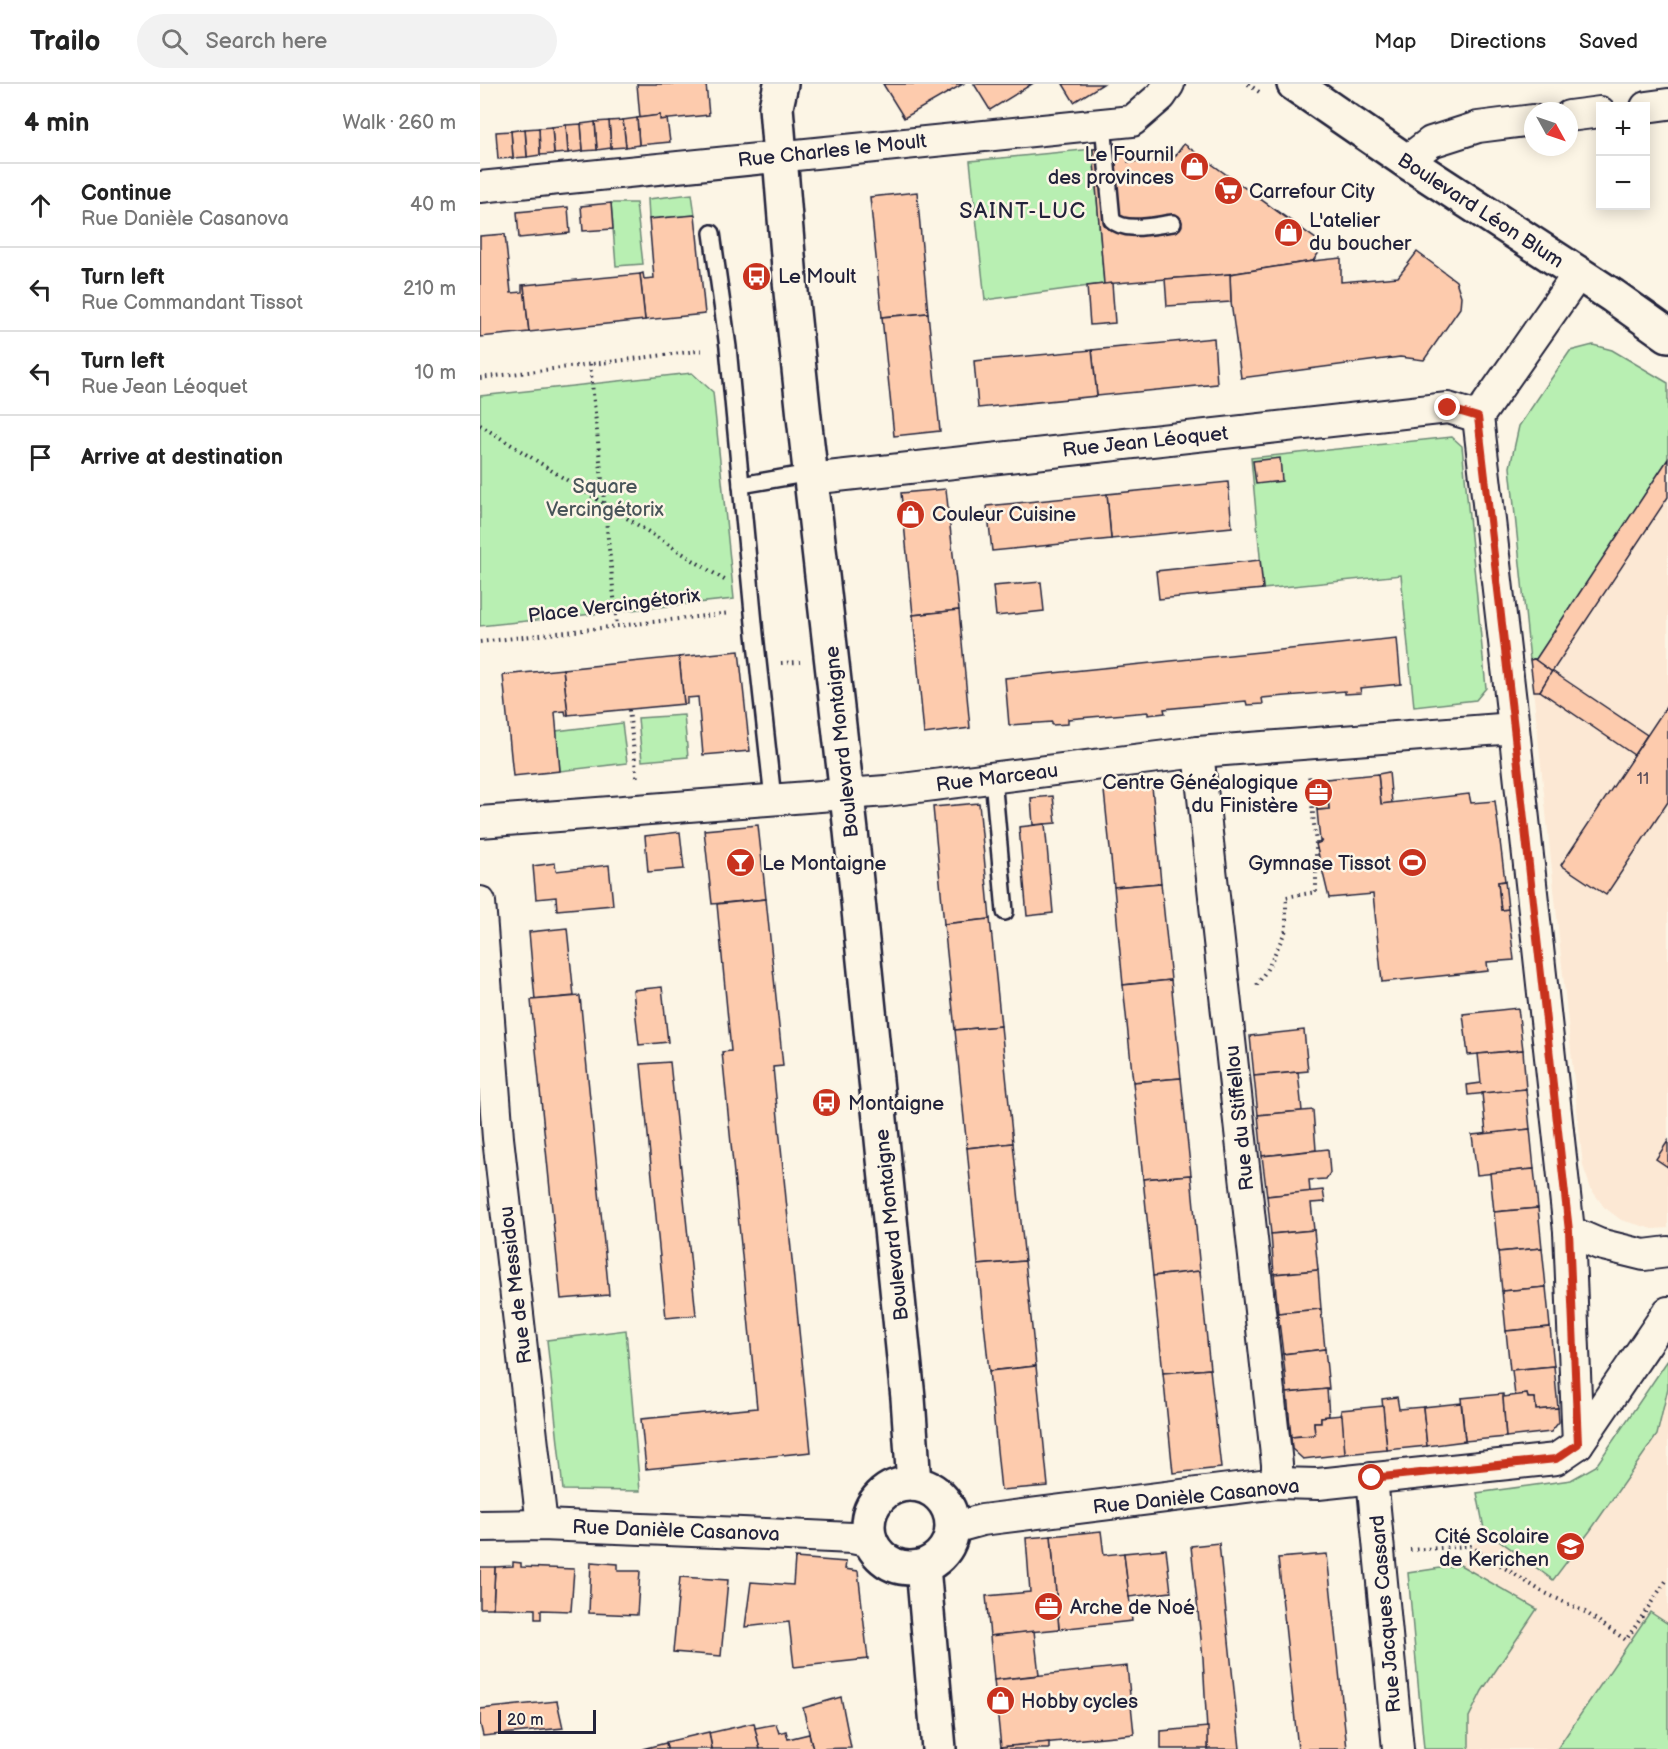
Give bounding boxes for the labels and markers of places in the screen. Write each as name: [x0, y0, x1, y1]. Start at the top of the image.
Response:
place label: Le Fournil des provinces: [1048, 143, 1174, 190]
shop icon: Le Fournil des provinces: [1179, 150, 1211, 182]
supermarket icon: Carrefour City: [1212, 175, 1244, 207]
place label: Carrefour City: [1249, 180, 1375, 204]
place label: L'atelier du boucher: [1309, 209, 1412, 256]
shop icon: L'atelier du boucher: [1272, 216, 1304, 248]
bus stop icon: Le Moult: [741, 260, 773, 292]
place label: Le Moult: [778, 265, 856, 289]
shop icon: Couleur Cuisine: [895, 498, 927, 530]
place label: Couleur Cuisine: [932, 503, 1076, 527]
place label: Centre Généalogique du Finistère: [1102, 771, 1298, 818]
office icon: Centre Généalogique du Finistère: [1303, 777, 1335, 809]
bar icon: Le Montaigne: [725, 847, 757, 879]
sports icon: Gymnase Tissot: [1396, 847, 1428, 879]
place label: Le Montaigne: [762, 852, 886, 876]
place label: Gymnase Tissot: [1248, 852, 1391, 876]
bus stop icon: Montaigne: [811, 1087, 843, 1119]
place label: Montaigne: [848, 1092, 944, 1116]
place label: Cité Scolaire de Kerichen: [1434, 1525, 1549, 1572]
school or university icon: Cité Scolaire de Kerichen: [1554, 1531, 1586, 1563]
office icon: Arche de Noé: [1033, 1591, 1065, 1623]
place label: Arche de Noé: [1070, 1596, 1195, 1620]
shop icon: Hobby cycles: [984, 1685, 1016, 1717]
place label: Hobby cycles: [1021, 1690, 1138, 1714]

